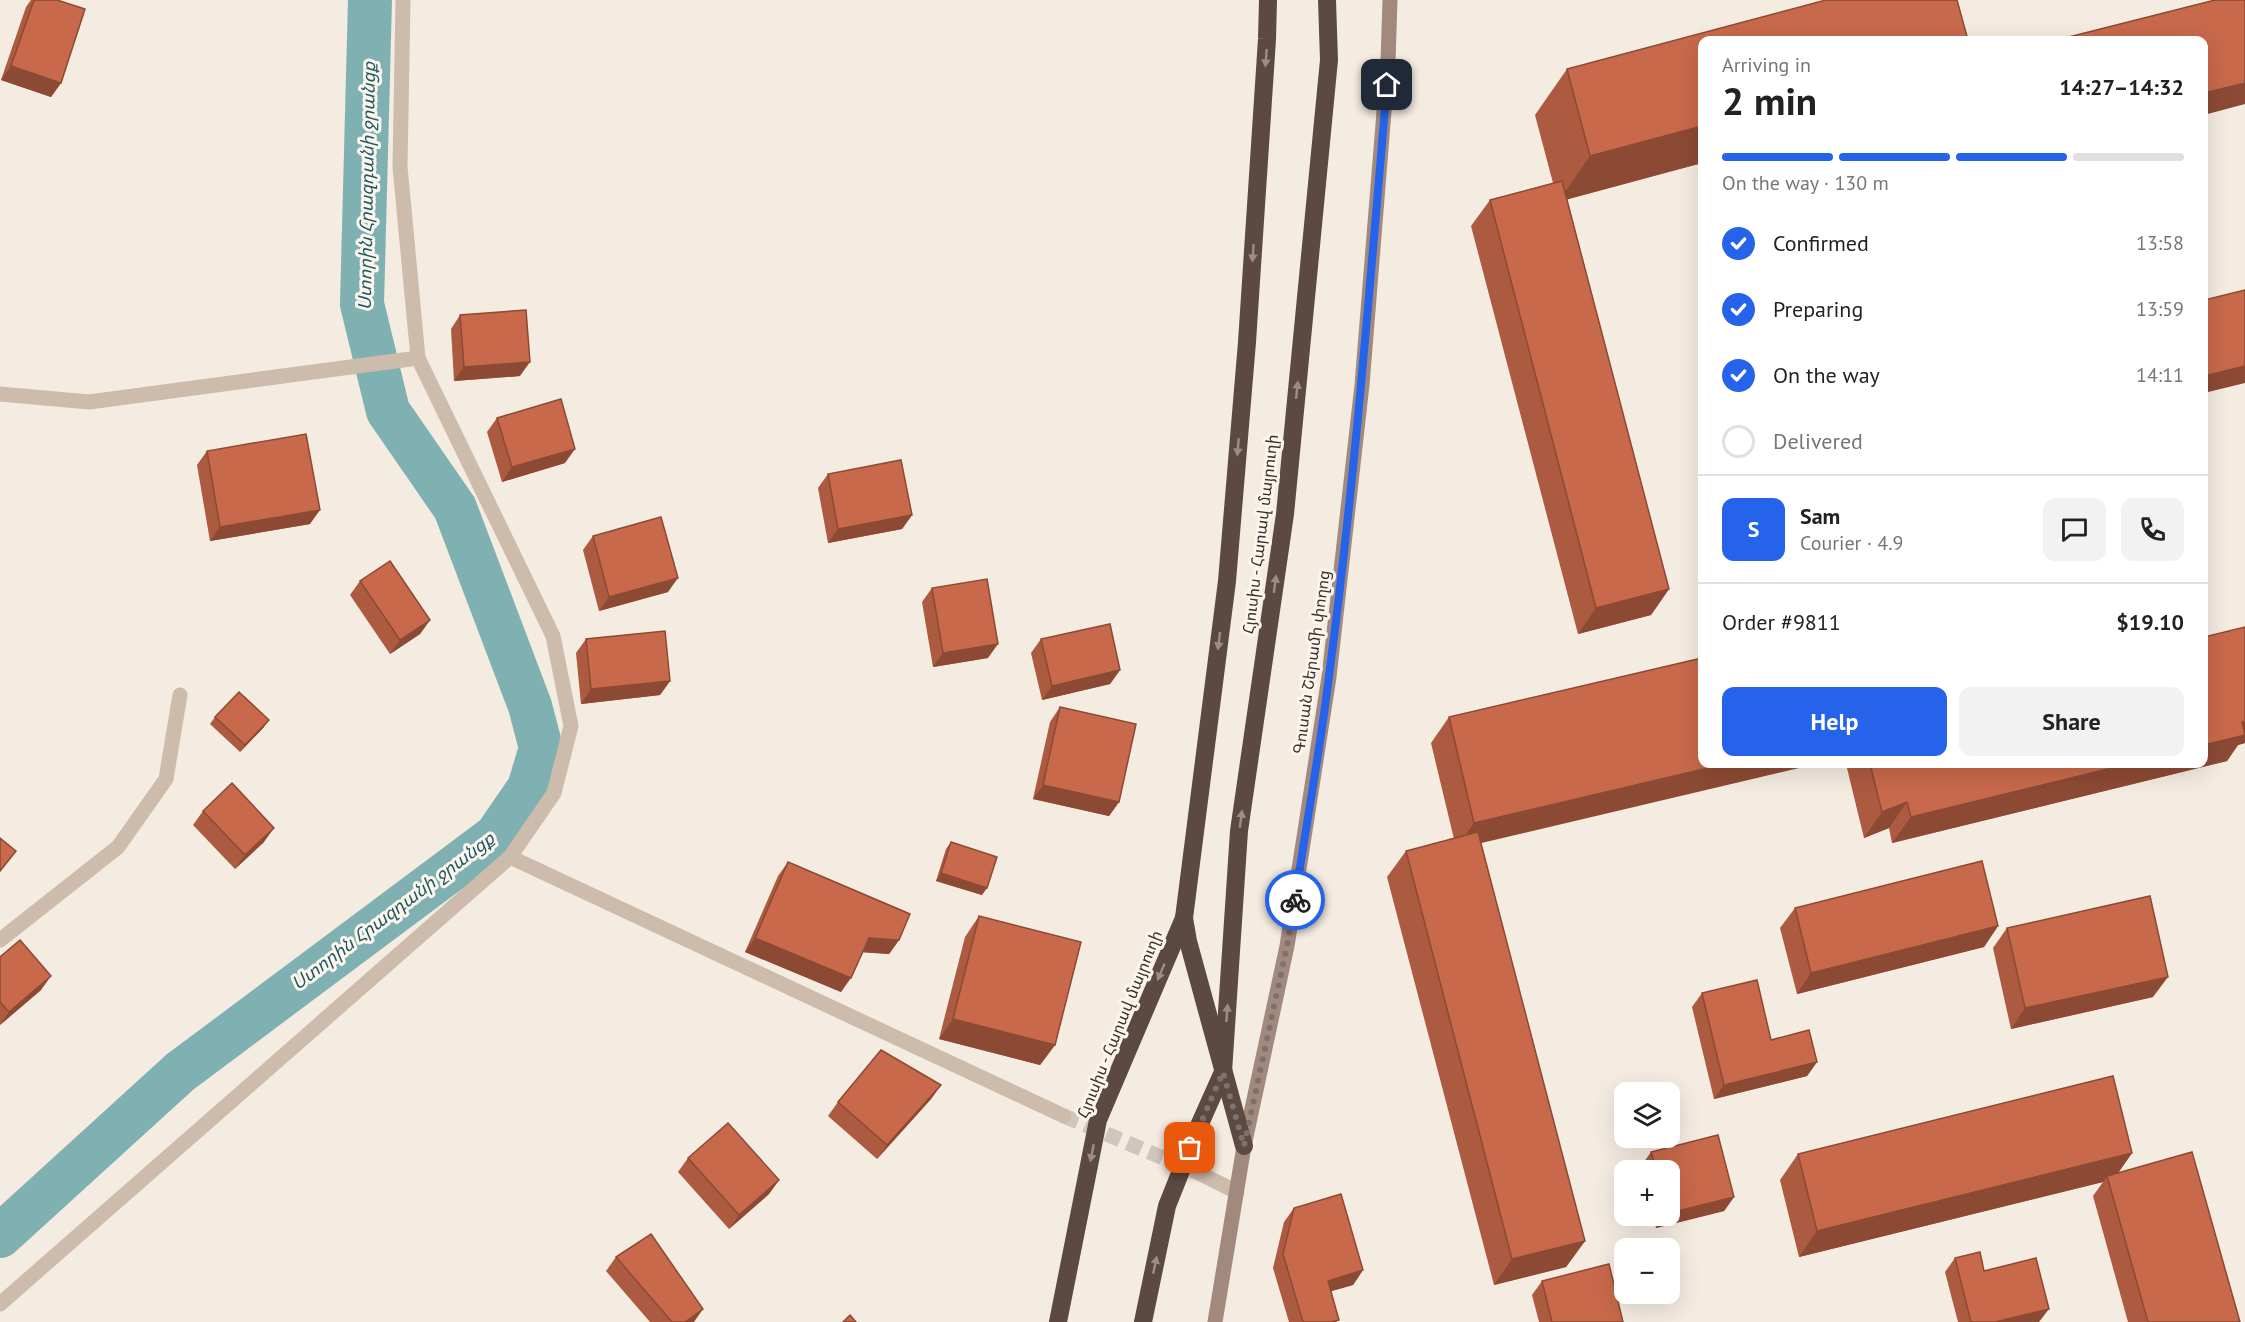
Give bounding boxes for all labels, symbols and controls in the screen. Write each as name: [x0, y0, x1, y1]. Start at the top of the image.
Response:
one-way arrow: [1261, 49, 1270, 68]
text: Arriving in: [1722, 52, 1811, 78]
pin: [1361, 59, 1412, 110]
water label: Ստորին Հրազդանի ջրանցք: [353, 60, 380, 310]
icon: home: [1370, 68, 1403, 101]
text: 14:27–14:32: [2059, 73, 2184, 101]
text: 2 min: [1722, 75, 1817, 126]
text: On the way · 130 m: [1722, 170, 1889, 196]
icon: check: [1722, 227, 1755, 260]
text: Confirmed: [1773, 229, 1869, 257]
text: 13:58: [2136, 230, 2184, 256]
one-way arrow: [1248, 244, 1258, 263]
icon: check: [1722, 293, 1755, 326]
text: Preparing: [1773, 295, 1863, 323]
text: 13:59: [2136, 296, 2184, 322]
icon: check: [1722, 359, 1755, 392]
text: On the way: [1773, 361, 1880, 389]
text: 14:11: [2136, 362, 2184, 388]
one-way arrow: [1292, 381, 1302, 400]
text: Delivered: [1773, 427, 1863, 455]
street label: Հյուսիս - Հարավ մայրուղի: [1238, 433, 1282, 635]
one-way arrow: [1233, 438, 1243, 457]
button: chat: [2043, 498, 2106, 561]
button: phone: [2121, 498, 2184, 561]
text: Sam: [1800, 502, 1840, 530]
text: S: [1748, 515, 1759, 543]
text: Courier · 4.9: [1800, 530, 1903, 556]
street label: Գուսան Շերամի փողոց: [1288, 569, 1334, 755]
one-way arrow: [1270, 575, 1279, 594]
text: Order #9811: [1722, 608, 1841, 636]
text: $19.10: [2116, 608, 2184, 636]
one-way arrow: [1214, 632, 1224, 651]
button: Help: [1722, 687, 1947, 756]
button: Share: [1959, 687, 2184, 756]
one-way arrow: [1236, 809, 1246, 828]
water label: Ստորին Հրազդանի ջրանցք: [287, 826, 500, 994]
courier: [1265, 870, 1325, 930]
icon: bike: [1279, 884, 1312, 917]
street label: Հյուսիս - Հարավ մայրուղի: [1072, 927, 1166, 1121]
one-way arrow: [1156, 963, 1166, 981]
one-way arrow: [1223, 1004, 1232, 1023]
map controls: [1614, 1082, 1680, 1304]
button: layers: [1614, 1082, 1680, 1148]
pin: [1164, 1122, 1215, 1173]
icon: bag: [1173, 1131, 1206, 1164]
one-way arrow: [1087, 1144, 1096, 1163]
button: +: [1614, 1160, 1680, 1226]
button: −: [1614, 1238, 1680, 1304]
one-way arrow: [1151, 1255, 1160, 1274]

